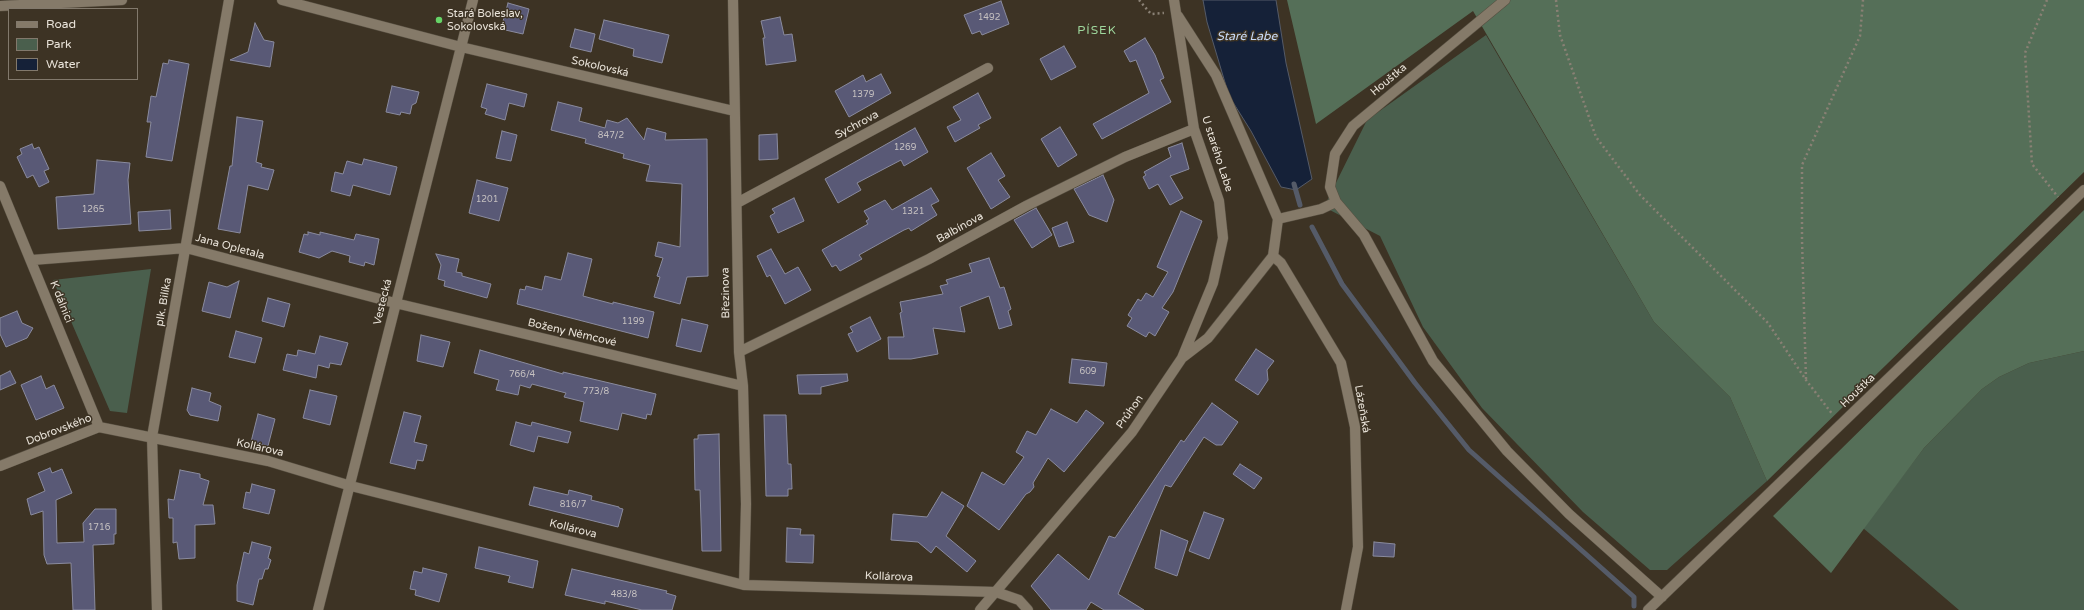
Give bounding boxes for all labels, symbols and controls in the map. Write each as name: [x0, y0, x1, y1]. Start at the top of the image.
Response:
place label: Stará Boleslav, Sokolovská: [447, 7, 523, 33]
legend: [8, 8, 138, 80]
house number: 1492: [978, 13, 1000, 23]
marker: Stará Boleslav, Sokolovská: [434, 15, 444, 25]
text: Road: [46, 17, 76, 31]
district label: PÍSEK: [1077, 24, 1117, 38]
water label: Staré Labe: [1217, 30, 1277, 44]
text: Park: [46, 37, 72, 51]
street label: Sokolovská: [570, 54, 630, 80]
text: Water: [46, 57, 80, 71]
street label: Houštka: [1368, 61, 1410, 99]
house number: 1379: [852, 90, 874, 100]
street label: Sychrova: [833, 108, 881, 142]
street label: U starého Labe: [1199, 114, 1235, 194]
house number: 847/2: [598, 131, 624, 141]
house number: 1269: [894, 143, 916, 153]
house number: 1201: [476, 195, 498, 205]
house number: 1265: [82, 205, 104, 215]
house number: 1321: [902, 207, 924, 217]
street label: Balbínova: [934, 210, 986, 246]
street label: Jana Opletala: [194, 231, 266, 263]
street label: Březinova: [719, 267, 733, 319]
street label: plk. Bilíka: [153, 277, 175, 327]
street label: Vestecká: [371, 278, 395, 326]
street label: K dálnici: [47, 279, 75, 325]
street label: Boženy Němcové: [526, 316, 618, 350]
house number: 1199: [622, 317, 644, 327]
house number: 609: [1080, 367, 1096, 377]
house number: 766/4: [509, 370, 535, 380]
street label: Houštka: [1838, 371, 1878, 411]
street label: Lázeňská: [1351, 384, 1373, 434]
house number: 773/8: [583, 387, 609, 397]
street label: Průhon: [1114, 393, 1146, 431]
street label: Dobrovského: [24, 411, 94, 449]
street label: Kollárova: [235, 436, 285, 460]
house number: 816/7: [560, 500, 586, 510]
street label: Kollárova: [548, 517, 598, 541]
house number: 1716: [88, 523, 110, 533]
street label: Kollárova: [865, 570, 913, 584]
house number: 483/8: [611, 590, 637, 600]

